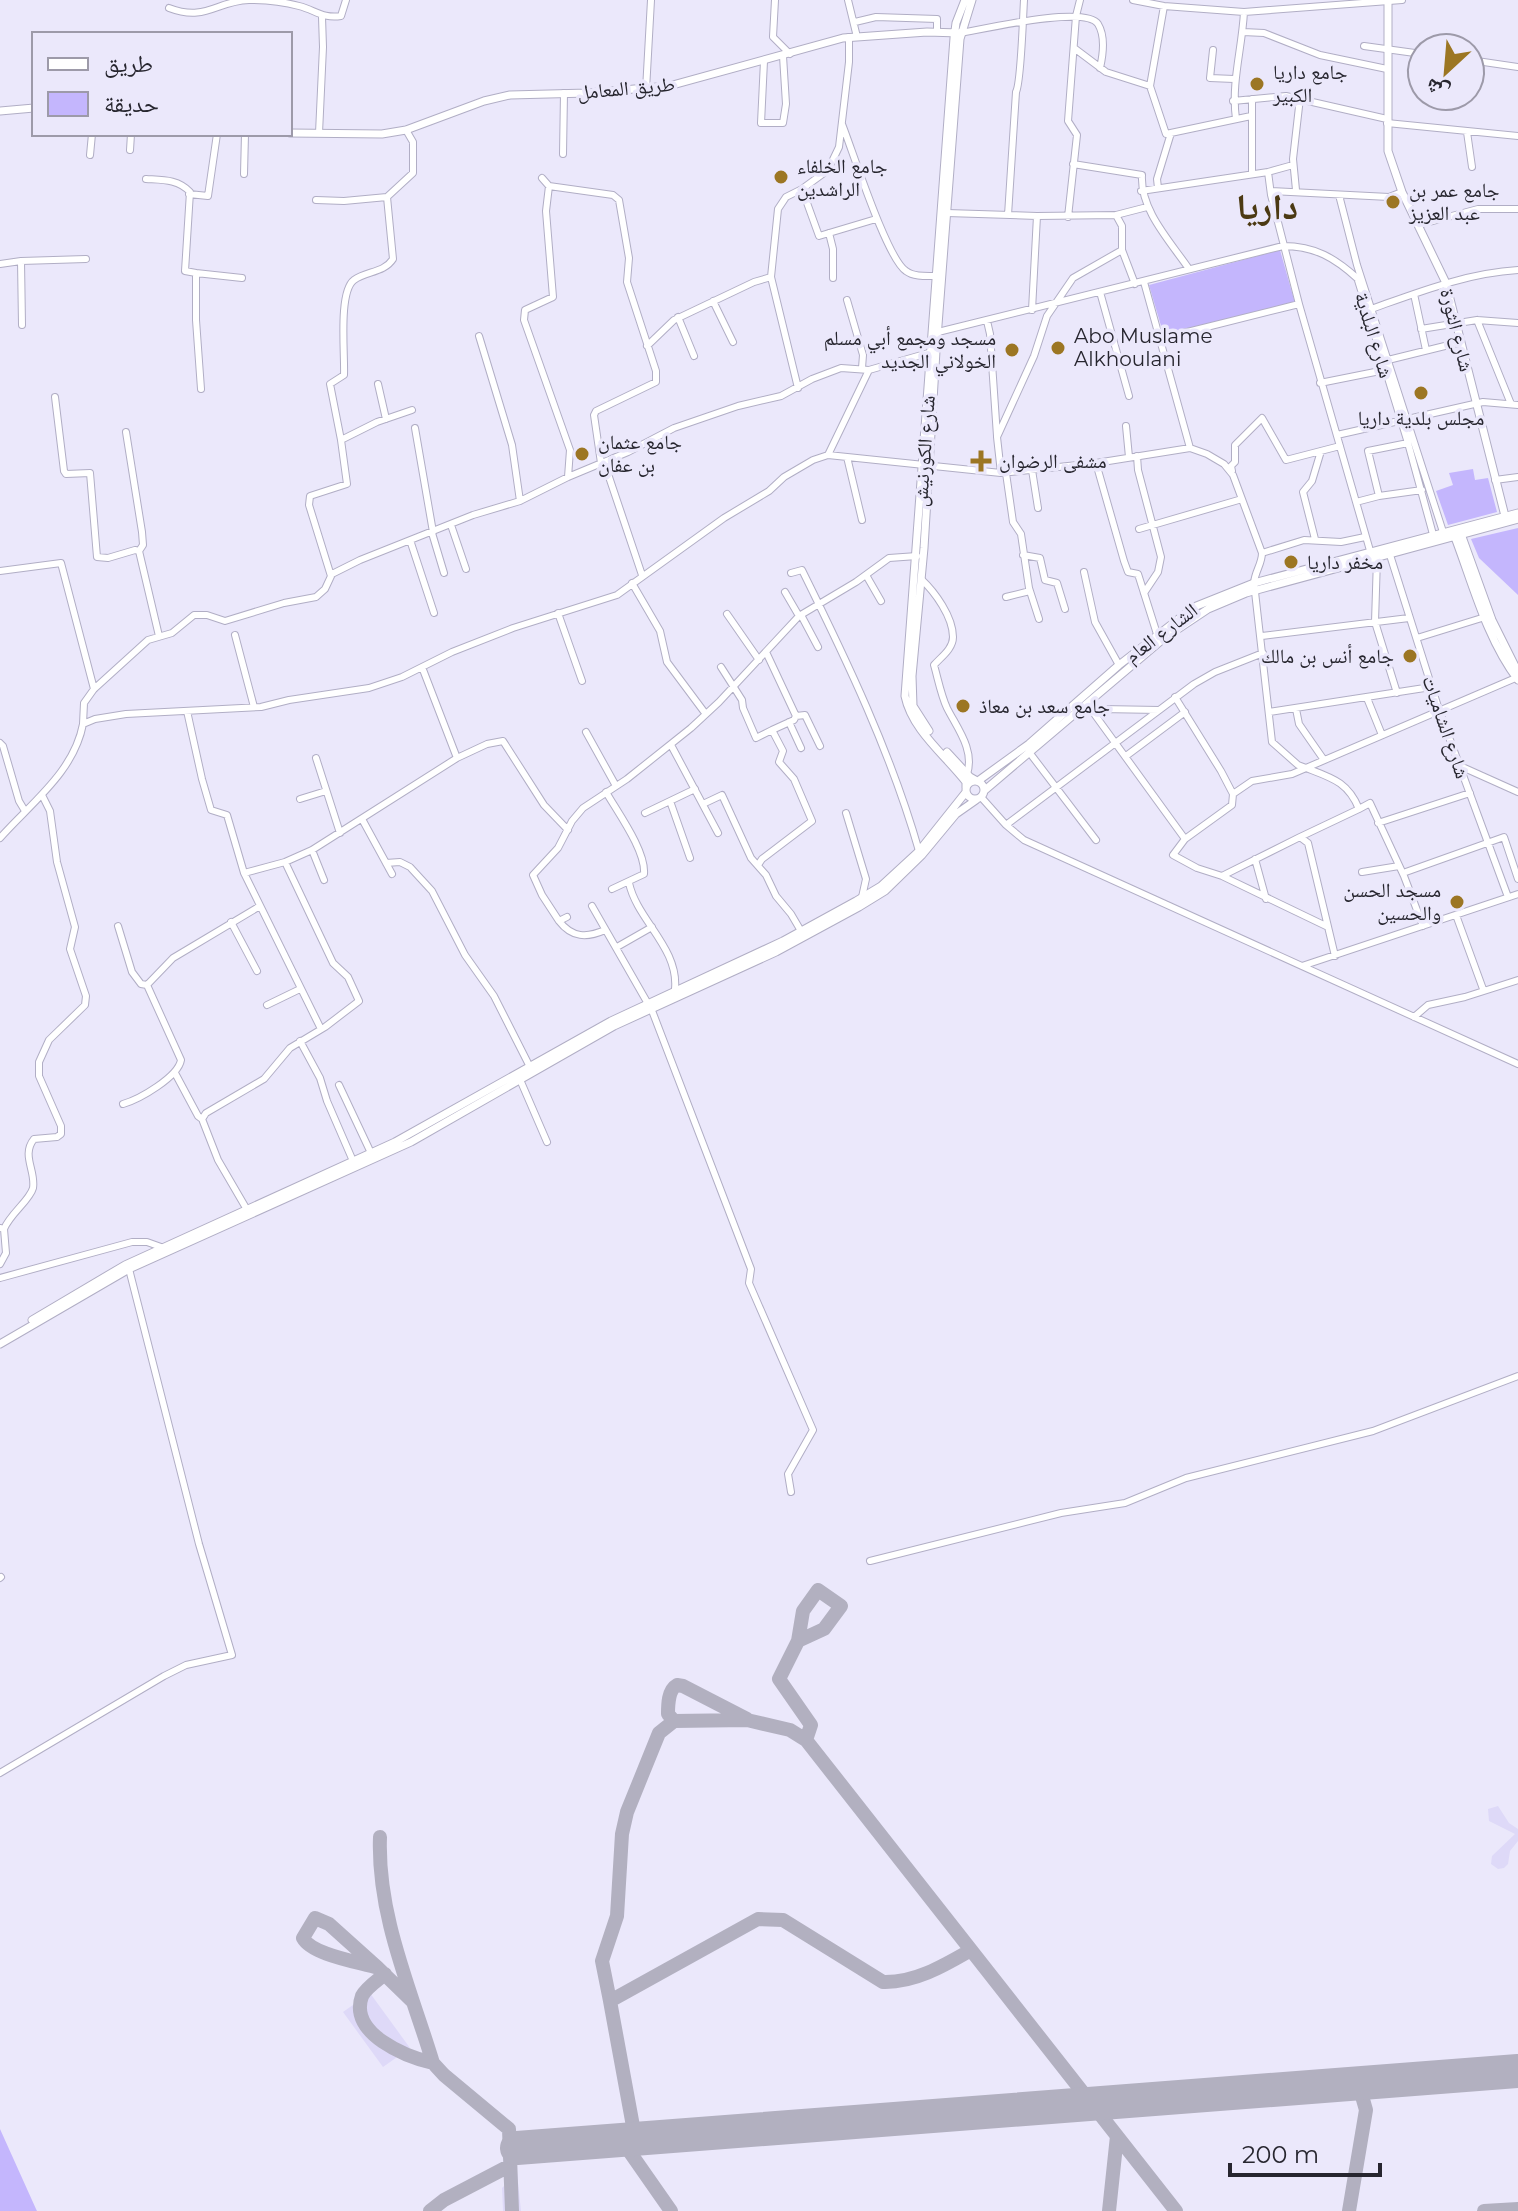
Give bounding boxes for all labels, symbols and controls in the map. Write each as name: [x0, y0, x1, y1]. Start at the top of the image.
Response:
legend: [32, 32, 292, 136]
north arrow: [1406, 32, 1486, 112]
text: طريق: [104, 49, 153, 78]
place label: جامع داريا الكبير: [1272, 60, 1348, 107]
street label: طريق المعامل: [576, 72, 676, 104]
text: ش: [1421, 72, 1454, 107]
marker: جامع داريا الكبير: [1248, 75, 1266, 93]
text: حديقة: [104, 89, 159, 118]
place label: جامع الخلفاء الراشدين: [797, 154, 888, 201]
marker: جامع الخلفاء الراشدين: [772, 168, 790, 186]
place label: جامع عمر بن عبد العزيز: [1408, 178, 1500, 225]
district label: داريا: [1236, 184, 1298, 228]
marker: جامع عمر بن عبد العزيز: [1384, 193, 1402, 211]
street label: شارع الثورة: [1434, 286, 1479, 374]
street label: شارع البلدية: [1349, 289, 1398, 381]
place label: Abo Muslame Alkhoulani: [1074, 324, 1212, 371]
place label: مسجد ومجمع أبي مسلم الخولاني الجديد: [824, 326, 996, 377]
marker: Abo Muslame Alkhoulani: [1049, 339, 1067, 357]
marker: مسجد ومجمع أبي مسلم الخولاني الجديد: [1003, 341, 1021, 359]
marker: مجلس بلدية داريا: [1412, 384, 1430, 402]
street label: شارع الكورنيش: [908, 395, 941, 508]
place label: مجلس بلدية داريا: [1358, 406, 1484, 430]
place label: جامع عثمان بن عفان: [598, 430, 682, 477]
marker: جامع عثمان بن عفان: [573, 445, 591, 463]
place label: مشفى الرضوان: [999, 449, 1107, 473]
marker: مشفى الرضوان: [970, 450, 992, 472]
place label: مخفر داريا: [1307, 550, 1383, 574]
marker: مخفر داريا: [1282, 553, 1300, 571]
street label: الشارع العام: [1120, 598, 1203, 670]
place label: جامع أنس بن مالك: [1261, 644, 1394, 669]
marker: جامع أنس بن مالك: [1401, 647, 1419, 665]
street label: شارع الشاميات: [1416, 672, 1475, 782]
place label: جامع سعد بن معاذ: [979, 694, 1110, 719]
marker: جامع سعد بن معاذ: [954, 697, 972, 715]
place label: مسجد الحسن والحسين: [1343, 878, 1441, 925]
marker: مسجد الحسن والحسين: [1448, 893, 1466, 911]
scale bar: [1230, 2127, 1380, 2177]
text: 200 m: [1242, 2140, 1319, 2169]

